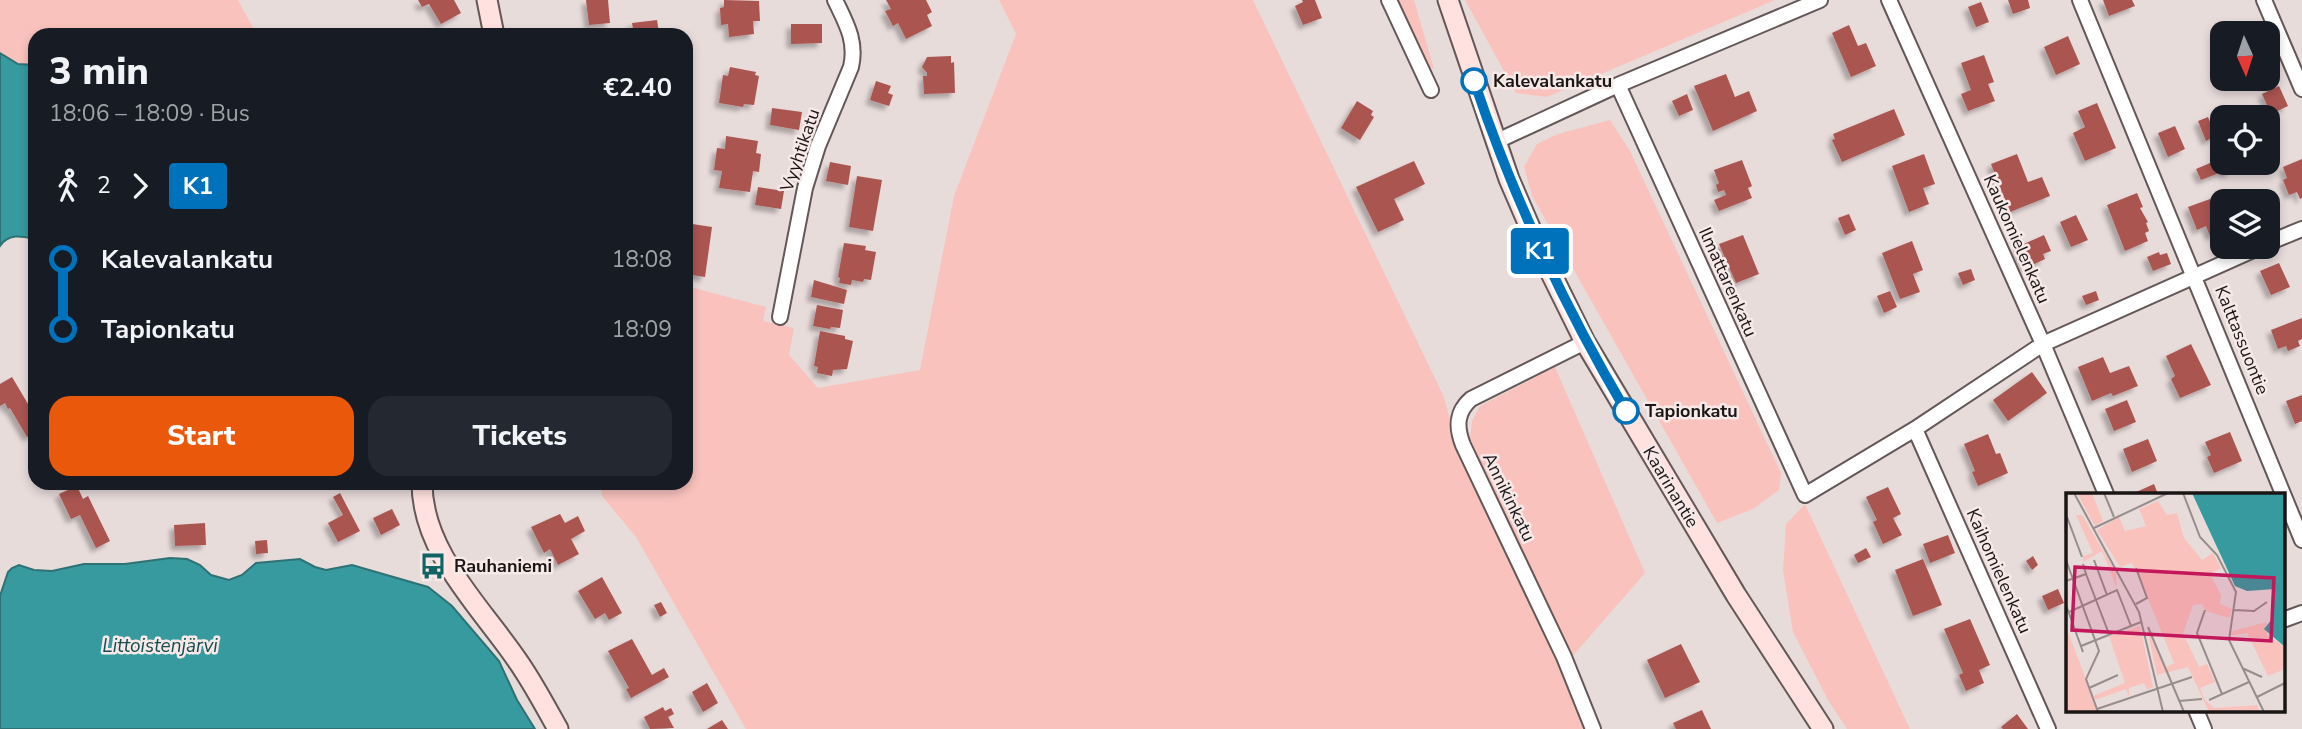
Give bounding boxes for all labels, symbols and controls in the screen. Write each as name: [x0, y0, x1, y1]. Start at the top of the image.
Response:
north arrow: [2210, 21, 2280, 91]
map controls: [2210, 21, 2280, 259]
text: 3 min: [49, 46, 149, 97]
marker: Kalevalankatu: [1461, 68, 1487, 94]
place label: Kalevalankatu: [1493, 69, 1612, 93]
text: €2.40: [603, 70, 672, 105]
text: 18:06 – 18:09 · Bus: [49, 98, 250, 129]
street label: Vyyhtikatu: [774, 105, 825, 196]
button: locate: [2210, 105, 2280, 175]
icon: walk: [49, 167, 87, 205]
icon: forward: [121, 167, 159, 205]
text: 2: [97, 170, 111, 201]
text: K1: [183, 170, 213, 202]
street label: Kaukomielenkatu: [1978, 171, 2056, 307]
button: layers: [2210, 189, 2280, 259]
street label: Ilmattarenkatu: [1693, 223, 1763, 341]
line badge: K1: [1508, 228, 1572, 274]
text: K1: [1525, 235, 1555, 267]
text: Kalevalankatu: [101, 242, 273, 277]
text: 18:08: [612, 244, 672, 275]
street label: Kalttassuontie: [2209, 282, 2275, 398]
text: Tapionkatu: [101, 312, 235, 347]
text: 18:09: [612, 314, 672, 345]
button: Start: [49, 396, 354, 476]
button: Tickets: [368, 396, 672, 476]
marker: Tapionkatu: [1613, 398, 1639, 424]
place label: Tapionkatu: [1645, 399, 1738, 423]
street label: Kaarinantie: [1637, 442, 1705, 532]
street label: Annikinkatu: [1477, 449, 1541, 545]
inset map: [2066, 493, 2284, 712]
street label: Kaihomielenkatu: [1961, 505, 2037, 637]
bus stop icon: Rauhaniemi: [418, 551, 448, 581]
place label: Rauhaniemi: [454, 554, 552, 578]
water label: Littoistenjärvi: [102, 633, 218, 659]

